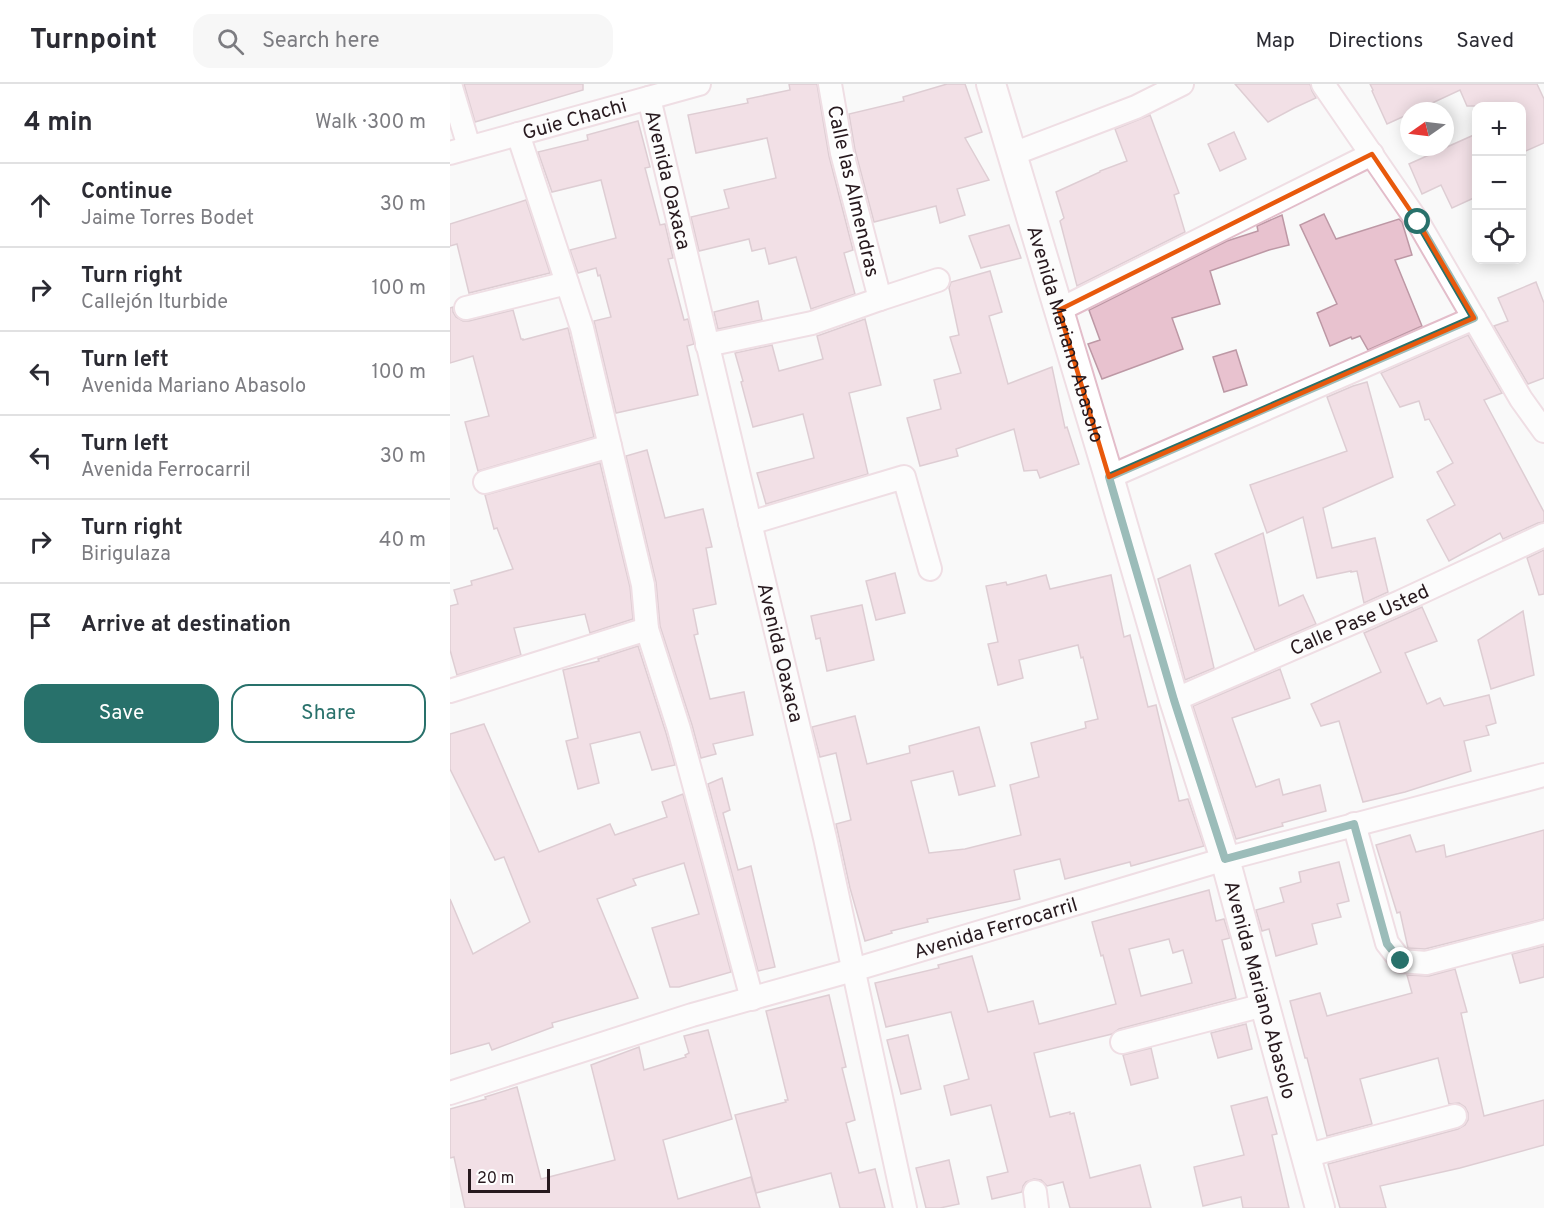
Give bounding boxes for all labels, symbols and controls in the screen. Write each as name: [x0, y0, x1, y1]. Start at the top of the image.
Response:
search box: [193, 14, 613, 68]
text: Turnpoint: [30, 23, 157, 59]
icon: search: [214, 25, 247, 58]
text: Search here: [262, 28, 379, 55]
text: Map: [1255, 28, 1295, 55]
text: Directions: [1328, 28, 1423, 55]
text: Saved: [1456, 28, 1514, 55]
street label: Guie Chachi: [520, 94, 630, 147]
north arrow: [1400, 102, 1454, 156]
map controls: [1472, 102, 1526, 264]
button: +: [1472, 102, 1526, 156]
street label: Calle las Almendras: [820, 103, 884, 280]
text: 4 min: [24, 107, 93, 140]
street label: Avenida Oaxaca: [637, 108, 696, 253]
text: Walk · 300 m: [315, 110, 426, 136]
button: −: [1472, 156, 1526, 210]
text: Continue: [81, 179, 172, 206]
icon: ahead: [24, 189, 57, 222]
text: 30 m: [380, 192, 426, 218]
text: Jaime Torres Bodet: [81, 206, 254, 232]
route start: [1404, 208, 1430, 234]
button: locate: [1472, 210, 1526, 264]
street label: Avenida Mariano Abasolo: [1019, 223, 1109, 446]
text: Turn right: [81, 263, 183, 290]
icon: right: [24, 273, 57, 306]
text: 100 m: [371, 276, 426, 302]
text: Callejón Iturbide: [81, 290, 228, 316]
text: Turn left: [81, 347, 169, 374]
icon: left: [24, 357, 57, 390]
text: 100 m: [371, 360, 426, 386]
text: Avenida Mariano Abasolo: [81, 374, 306, 400]
text: Turn left: [81, 431, 169, 458]
icon: left: [24, 441, 57, 474]
text: 30 m: [380, 444, 426, 470]
text: Avenida Ferrocarril: [81, 458, 251, 484]
text: Turn right: [81, 515, 183, 542]
icon: right: [24, 525, 57, 558]
text: 40 m: [379, 528, 426, 554]
text: Birigulaza: [81, 542, 171, 568]
street label: Calle Pase Usted: [1286, 579, 1434, 663]
street label: Avenida Oaxaca: [750, 581, 808, 725]
icon: arrive: [24, 609, 57, 642]
text: Arrive at destination: [81, 612, 291, 639]
button: Save: [24, 684, 219, 743]
button: Share: [231, 684, 426, 743]
street label: Avenida Mariano Abasolo: [1216, 878, 1301, 1102]
street label: Avenida Ferrocarril: [911, 893, 1081, 966]
route end: [1387, 947, 1413, 973]
scale bar: [468, 1166, 550, 1194]
text: 20 m: [477, 1169, 514, 1189]

